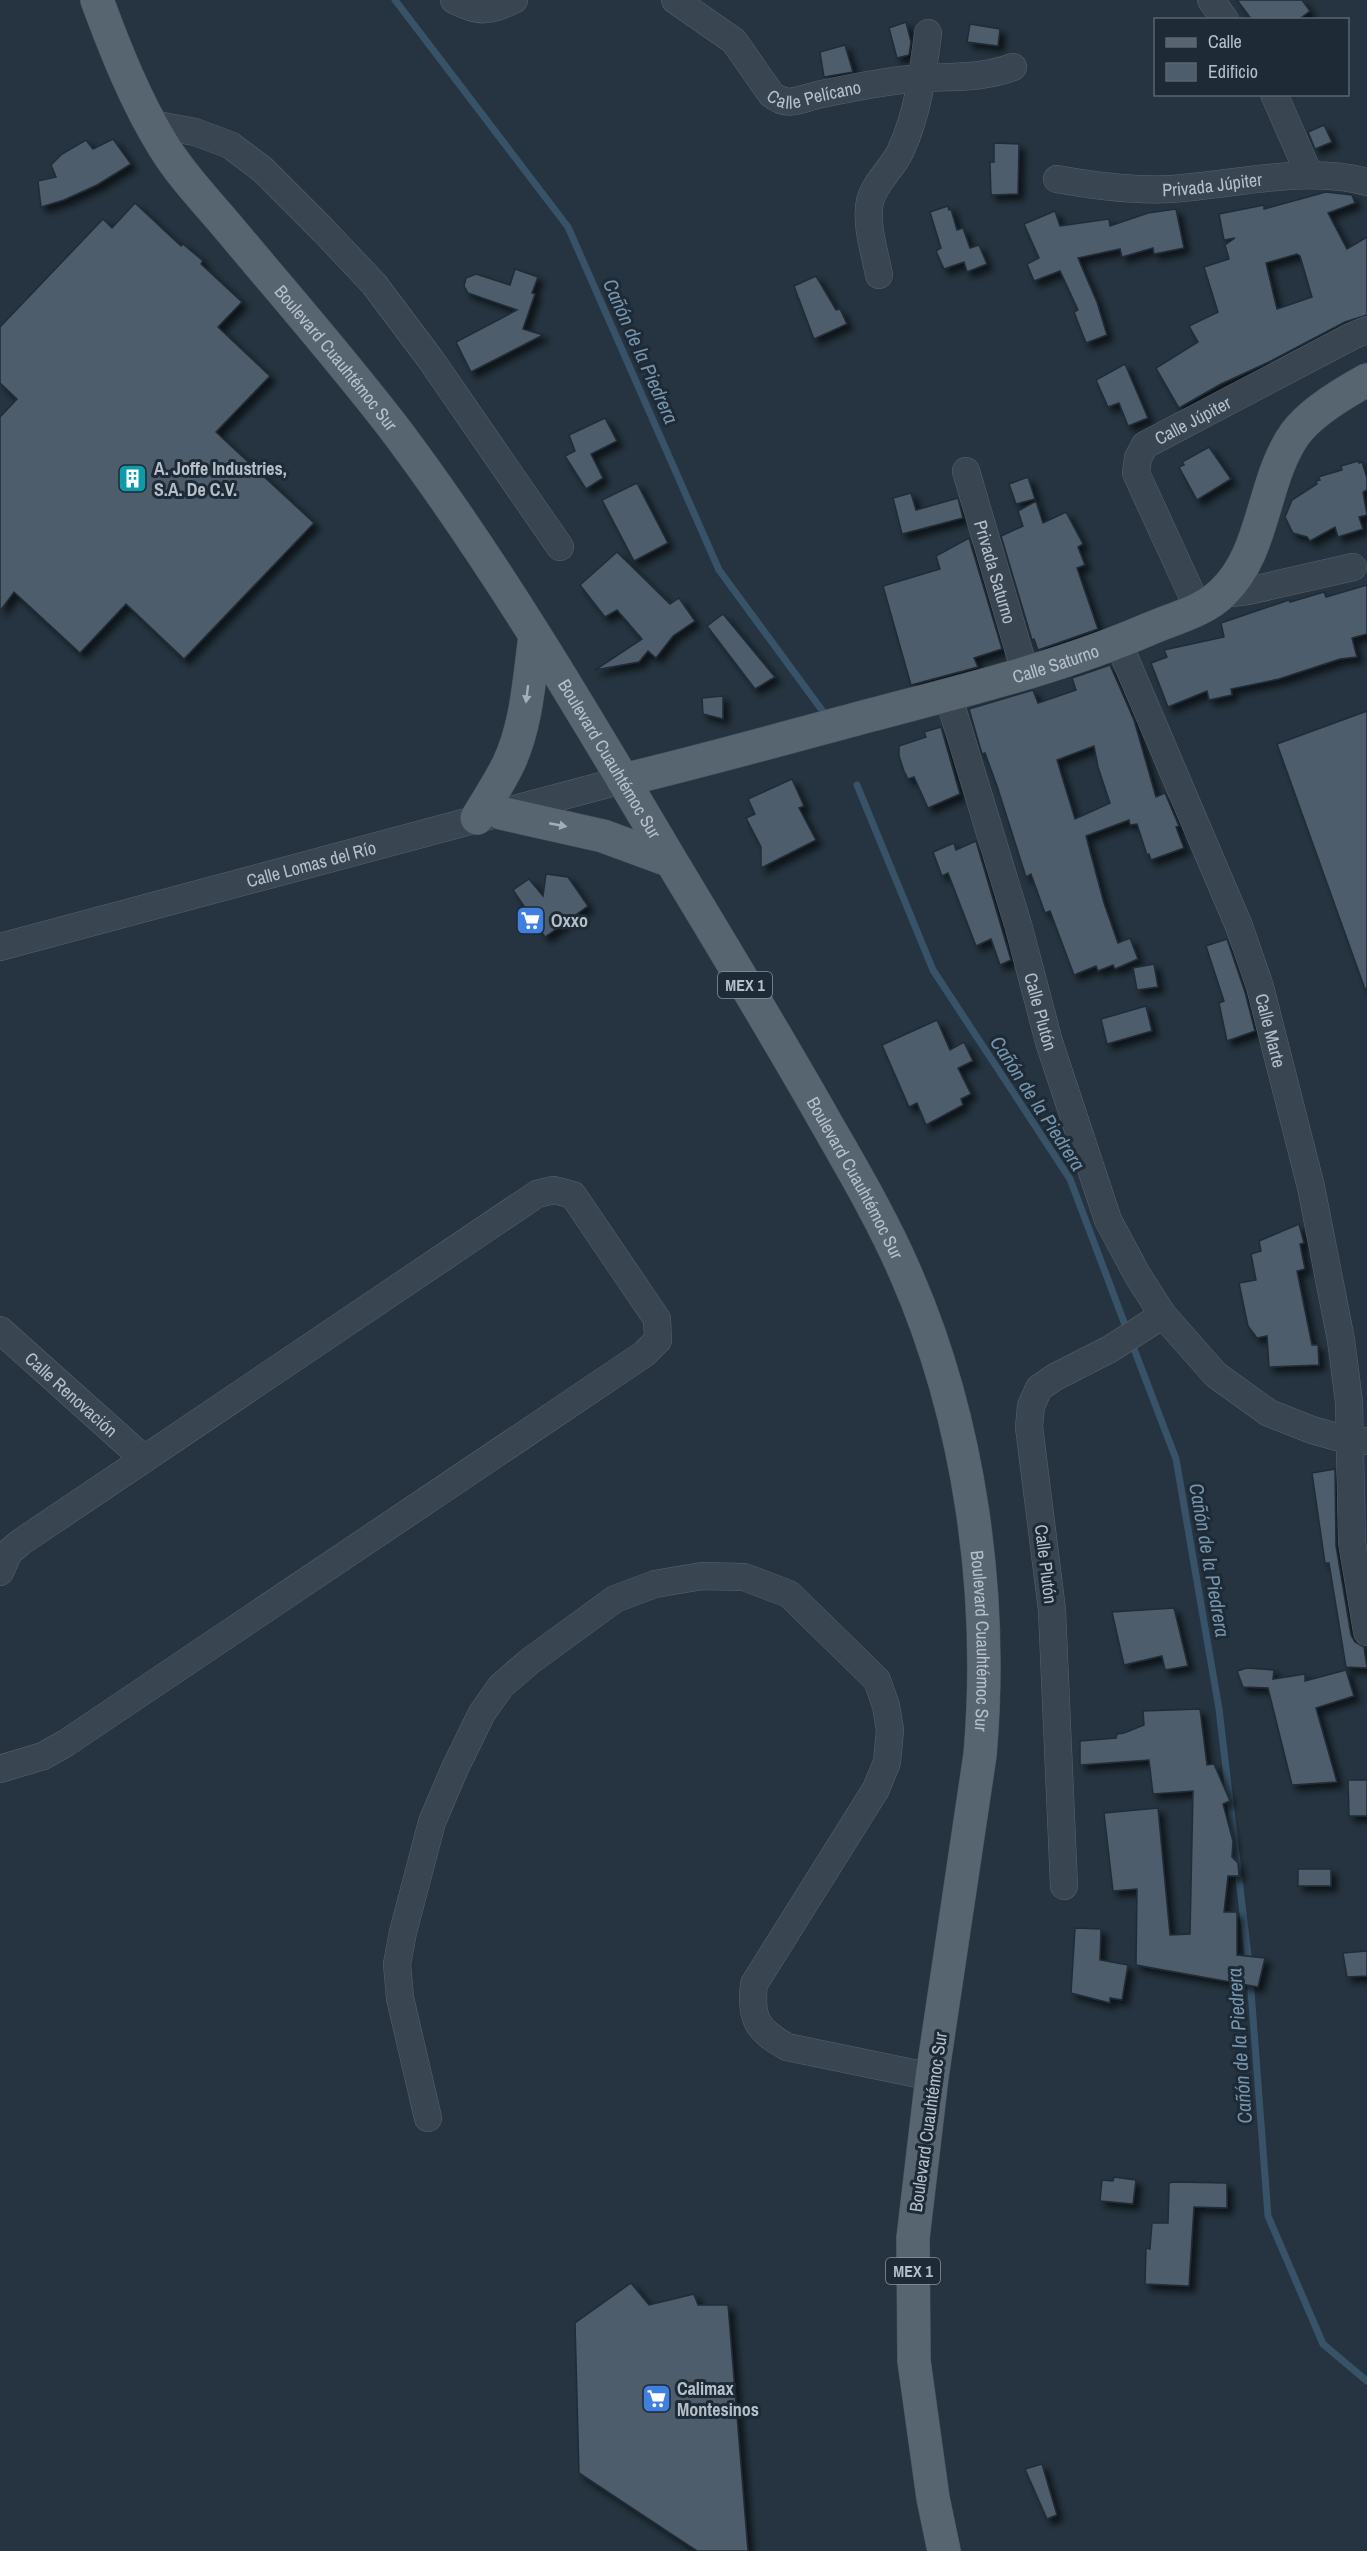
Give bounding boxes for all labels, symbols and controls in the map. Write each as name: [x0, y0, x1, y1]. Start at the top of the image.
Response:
legend: [1154, 18, 1349, 96]
text: Calle: [1208, 29, 1242, 54]
text: Edificio: [1208, 59, 1258, 84]
street label: Calle Pelícano: [762, 74, 863, 114]
street label: Privada Júpiter: [1162, 166, 1263, 202]
water label: Cañón de la Piedrera: [597, 274, 685, 428]
street label: Boulevard Cuauhtémoc Sur: [269, 279, 404, 435]
street label: Calle Júpiter: [1150, 390, 1235, 450]
place label: A. Joffe Industries, S.A. De C.V.: [154, 456, 287, 502]
building icon: A. Joffe Industries, S.A. De C.V.: [117, 462, 149, 494]
street label: Privada Saturno: [969, 517, 1023, 627]
street label: Calle Saturno: [1009, 638, 1102, 689]
street label: Boulevard Cuauhtémoc Sur: [553, 674, 667, 843]
one-way arrow: [523, 685, 532, 704]
one-way arrow: [549, 821, 568, 830]
street label: Calle Lomas del Río: [244, 834, 379, 893]
supermarket icon: Oxxo: [514, 904, 546, 936]
place label: Oxxo: [551, 908, 588, 933]
street label: Calle Plutón: [1019, 970, 1064, 1054]
road number: MEX 1: [718, 972, 772, 998]
street label: Calle Marte: [1250, 991, 1293, 1070]
water label: Cañón de la Piedrera: [984, 1030, 1092, 1176]
street label: Boulevard Cuauhtémoc Sur: [801, 1092, 910, 1263]
street label: Calle Renovación: [20, 1346, 123, 1442]
water label: Cañón de la Piedrera: [1183, 1481, 1237, 1639]
street label: Calle Plutón: [1029, 1523, 1063, 1605]
street label: Boulevard Cuauhtémoc Sur: [965, 1549, 996, 1732]
water label: Cañón de la Piedrera: [1220, 1967, 1258, 2125]
street label: Boulevard Cuauhtémoc Sur: [903, 2030, 953, 2214]
road number: MEX 1: [886, 2258, 940, 2284]
place label: Calimax Montesinos: [677, 2376, 759, 2422]
supermarket icon: Calimax Montesinos: [640, 2382, 672, 2414]

